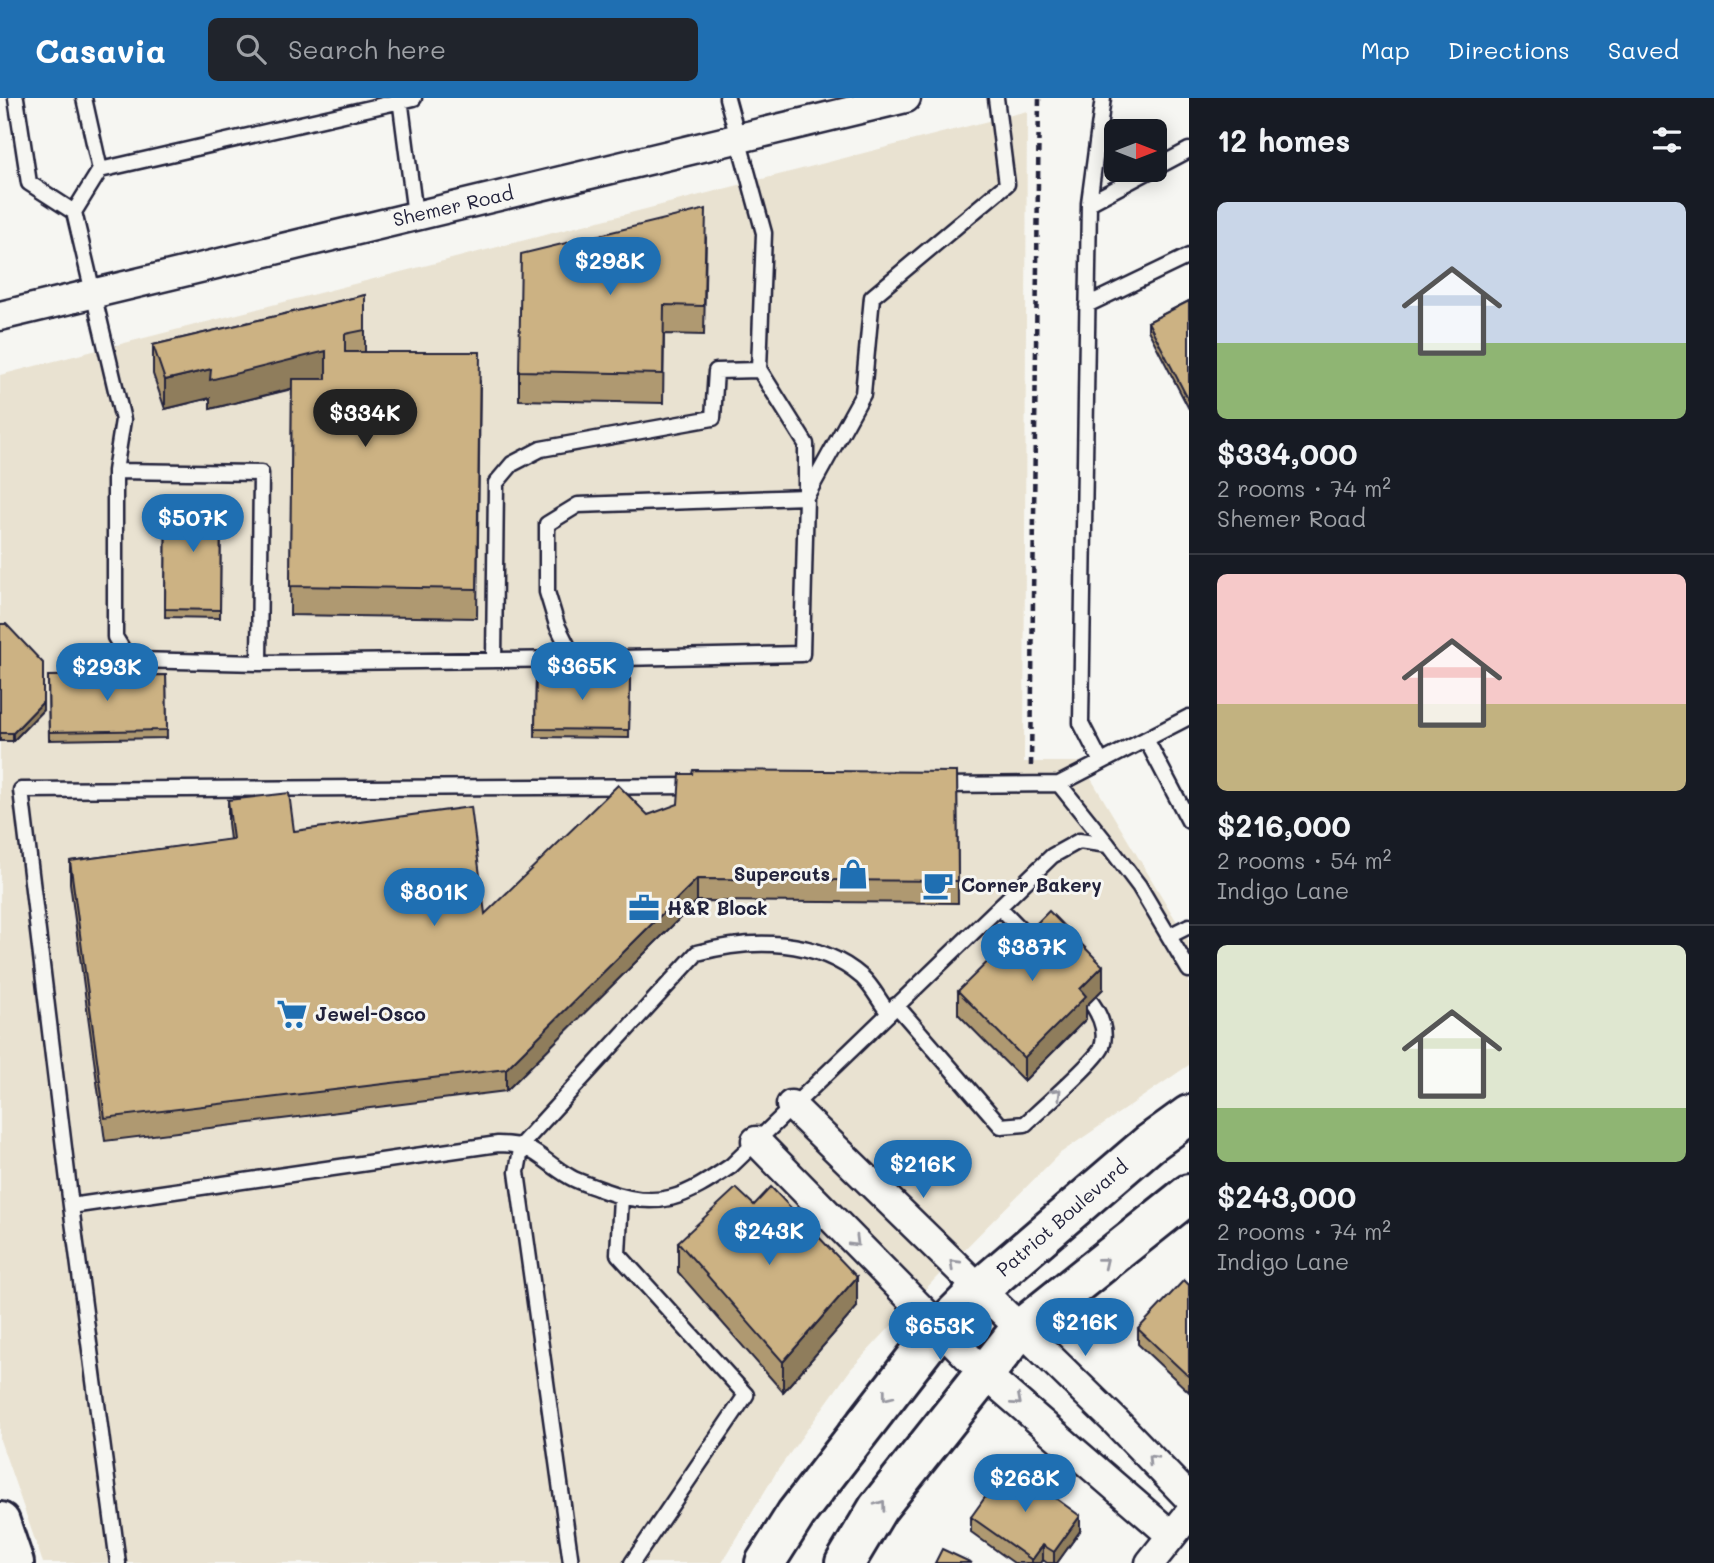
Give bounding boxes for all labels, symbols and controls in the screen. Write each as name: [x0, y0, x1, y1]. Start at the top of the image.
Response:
search box: [208, 18, 698, 81]
text: Casavia: [35, 28, 166, 71]
icon: search: [232, 30, 270, 68]
text: Search here: [288, 32, 446, 66]
text: Map: [1361, 34, 1410, 65]
text: Directions: [1448, 34, 1570, 65]
text: Saved: [1608, 34, 1679, 65]
north arrow: [1104, 119, 1167, 182]
map controls: [1104, 119, 1167, 182]
text: 12 homes: [1217, 120, 1350, 160]
icon: filters: [1648, 121, 1686, 159]
street label: Shemer Road: [390, 179, 516, 232]
pin: $298K: [561, 238, 659, 297]
text: $298K: [575, 245, 645, 275]
icon: home: [1389, 248, 1515, 374]
pin: $334K: [316, 390, 414, 449]
text: $334K: [329, 397, 401, 427]
text: $334,000: [1217, 433, 1358, 473]
text: 2 rooms · 74 m²: [1217, 473, 1391, 503]
pin: $507K: [144, 494, 242, 554]
text: $507K: [158, 502, 228, 532]
text: Shemer Road: [1217, 503, 1366, 533]
icon: home: [1389, 620, 1515, 746]
pin: $365K: [533, 642, 631, 702]
pin: $293K: [58, 644, 156, 703]
text: $365K: [547, 650, 617, 680]
text: $293K: [72, 651, 142, 681]
text: $216,000: [1217, 805, 1351, 845]
text: 2 rooms · 54 m²: [1217, 845, 1392, 875]
shop icon: Supercuts: [836, 857, 870, 891]
place label: Supercuts: [734, 861, 830, 886]
pin: $801K: [385, 868, 483, 928]
cafe icon: Corner Bakery: [921, 868, 955, 902]
place label: Corner Bakery: [961, 872, 1102, 897]
text: Indigo Lane: [1217, 875, 1349, 905]
text: $801K: [400, 876, 468, 906]
office icon: H&R Block: [627, 891, 661, 925]
place label: H&R Block: [667, 895, 768, 920]
pin: $387K: [983, 924, 1081, 983]
text: $387K: [997, 931, 1067, 961]
icon: home: [1389, 991, 1515, 1117]
supermarket icon: Jewel-Osco: [275, 997, 309, 1031]
place label: Jewel-Osco: [315, 1001, 426, 1026]
one-way arrow: [1048, 1088, 1061, 1101]
pin: $216K: [874, 1140, 972, 1200]
text: $216K: [890, 1148, 956, 1178]
street label: Patriot Boulevard: [991, 1154, 1133, 1282]
text: $243,000: [1217, 1176, 1356, 1216]
pin: $243K: [720, 1208, 818, 1267]
text: $243K: [734, 1215, 804, 1245]
text: 2 rooms · 74 m²: [1217, 1216, 1391, 1246]
one-way arrow: [846, 1234, 859, 1247]
text: Indigo Lane: [1217, 1246, 1349, 1276]
one-way arrow: [1096, 1258, 1109, 1270]
one-way arrow: [949, 1260, 962, 1273]
pin: $216K: [1036, 1298, 1134, 1358]
pin: $653K: [891, 1302, 989, 1362]
text: $216K: [1052, 1306, 1118, 1336]
text: $653K: [905, 1310, 975, 1340]
one-way arrow: [882, 1388, 895, 1401]
one-way arrow: [1009, 1393, 1022, 1405]
pin: $268K: [976, 1454, 1074, 1514]
one-way arrow: [1147, 1454, 1160, 1467]
text: $268K: [990, 1462, 1060, 1492]
one-way arrow: [873, 1500, 885, 1513]

